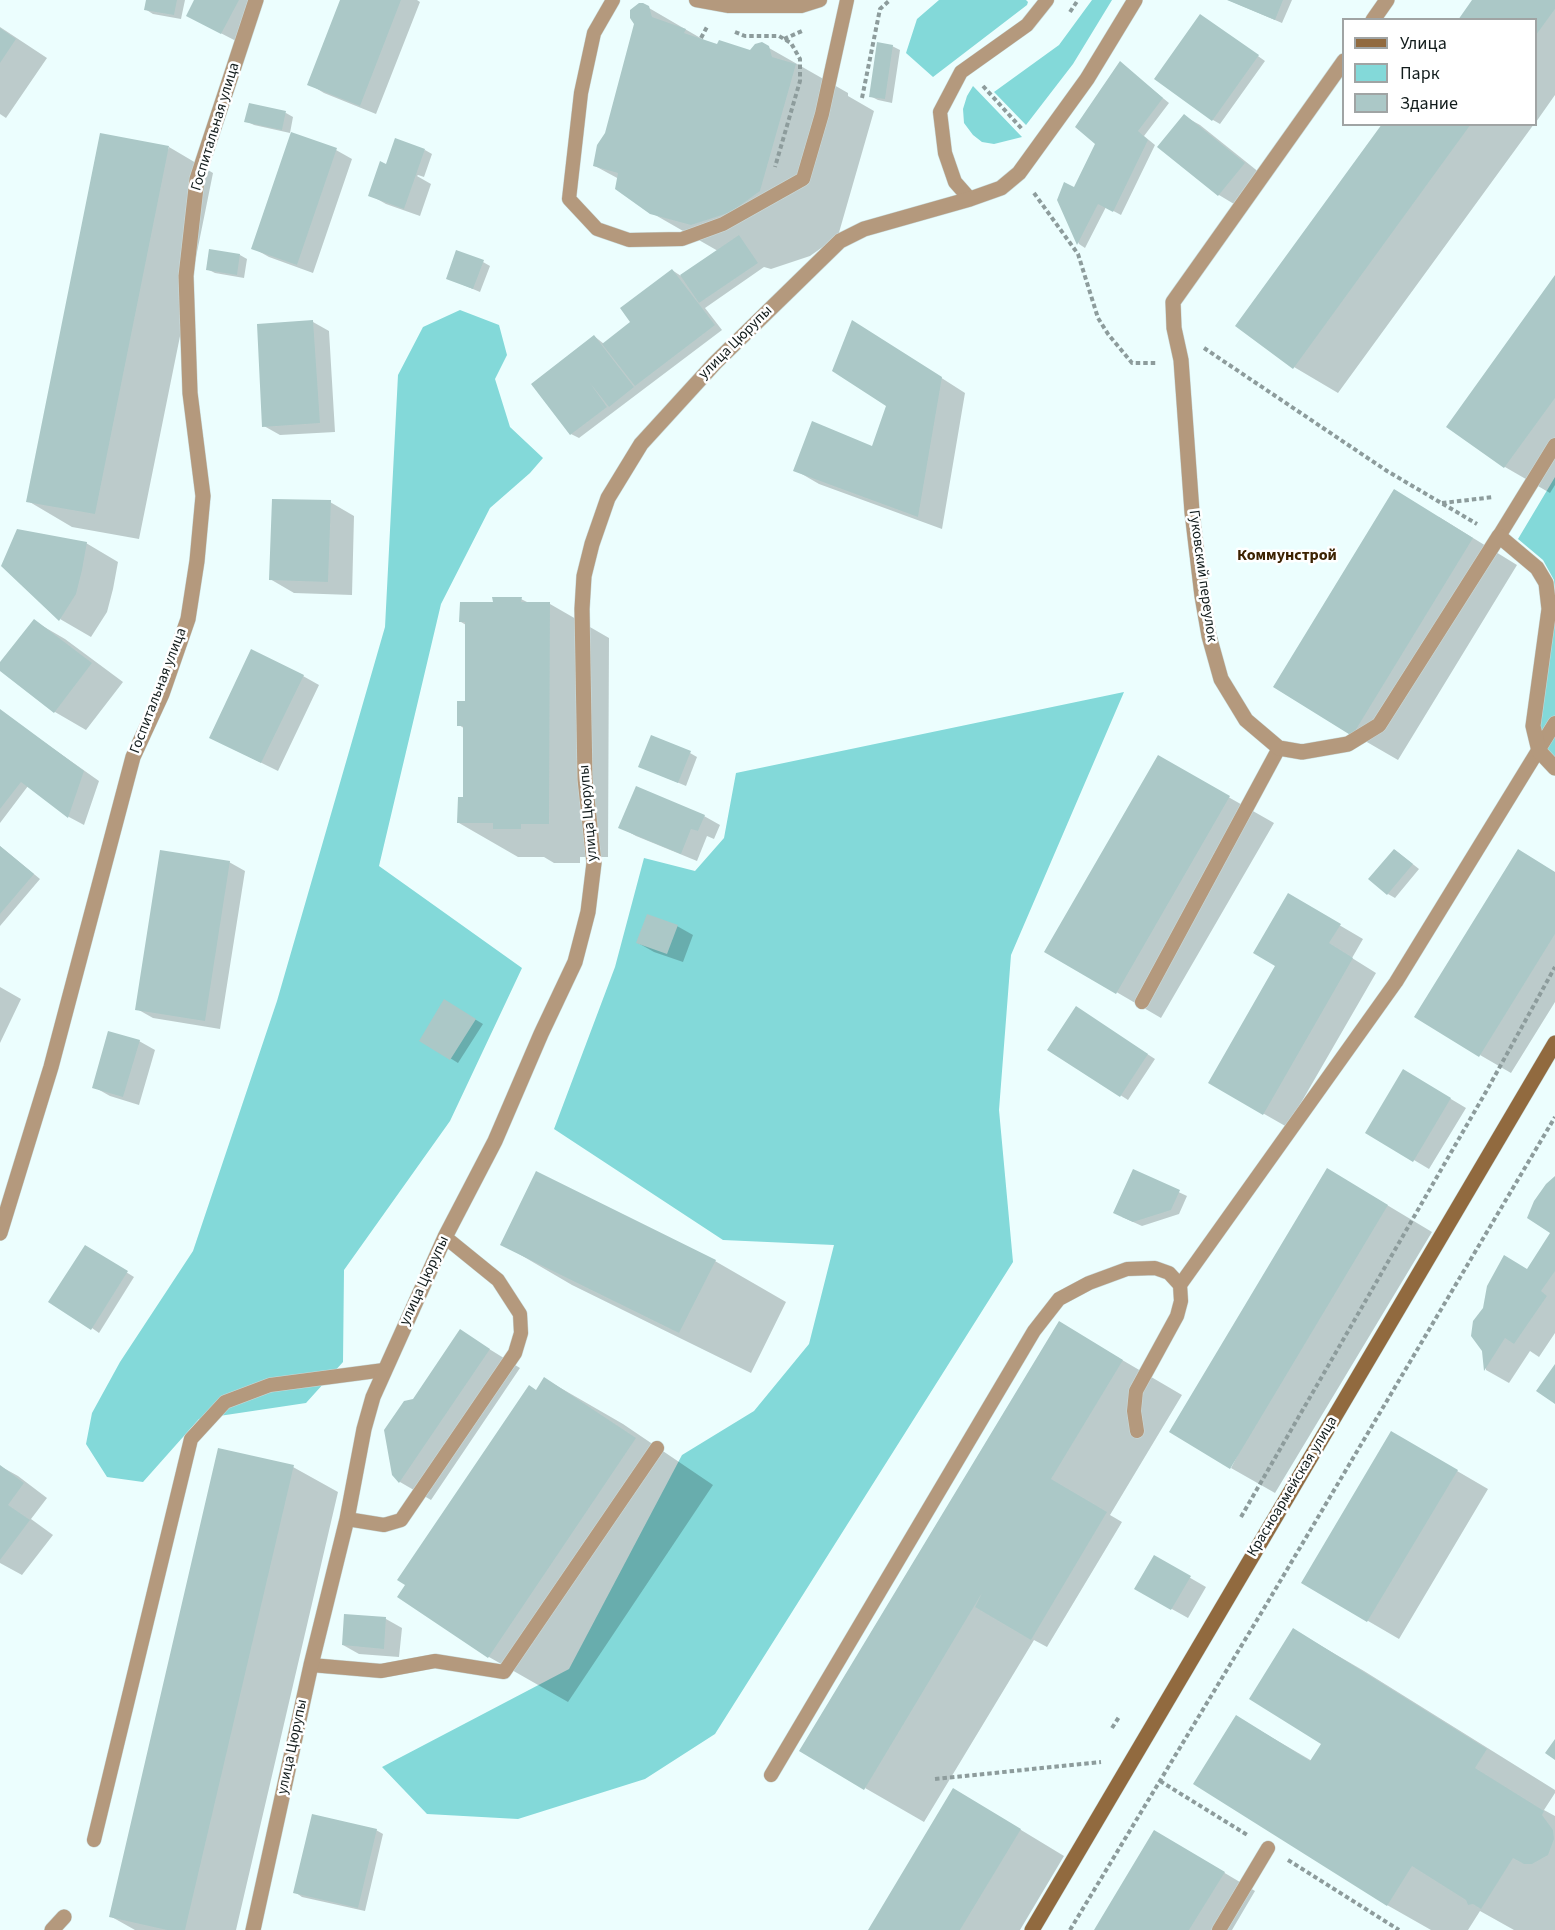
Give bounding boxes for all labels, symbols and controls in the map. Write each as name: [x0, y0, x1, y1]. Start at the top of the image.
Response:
legend: [1342, 18, 1537, 126]
text: Улица: [1400, 31, 1447, 56]
street label: Госпитальная улица: [188, 61, 244, 193]
text: Парк: [1400, 61, 1440, 86]
text: Здание: [1400, 91, 1458, 116]
street label: улица Цюрупы: [695, 302, 777, 384]
street label: Гуковский переулок: [1184, 509, 1220, 643]
district label: Коммунстрой: [1237, 546, 1337, 566]
street label: Госпитальная улица: [127, 626, 191, 756]
street label: улица Цюрупы: [576, 764, 602, 862]
street label: улица Цюрупы: [396, 1233, 454, 1329]
street label: Красноармейская улица: [1244, 1414, 1342, 1560]
street label: улица Цюрупы: [274, 1698, 312, 1796]

